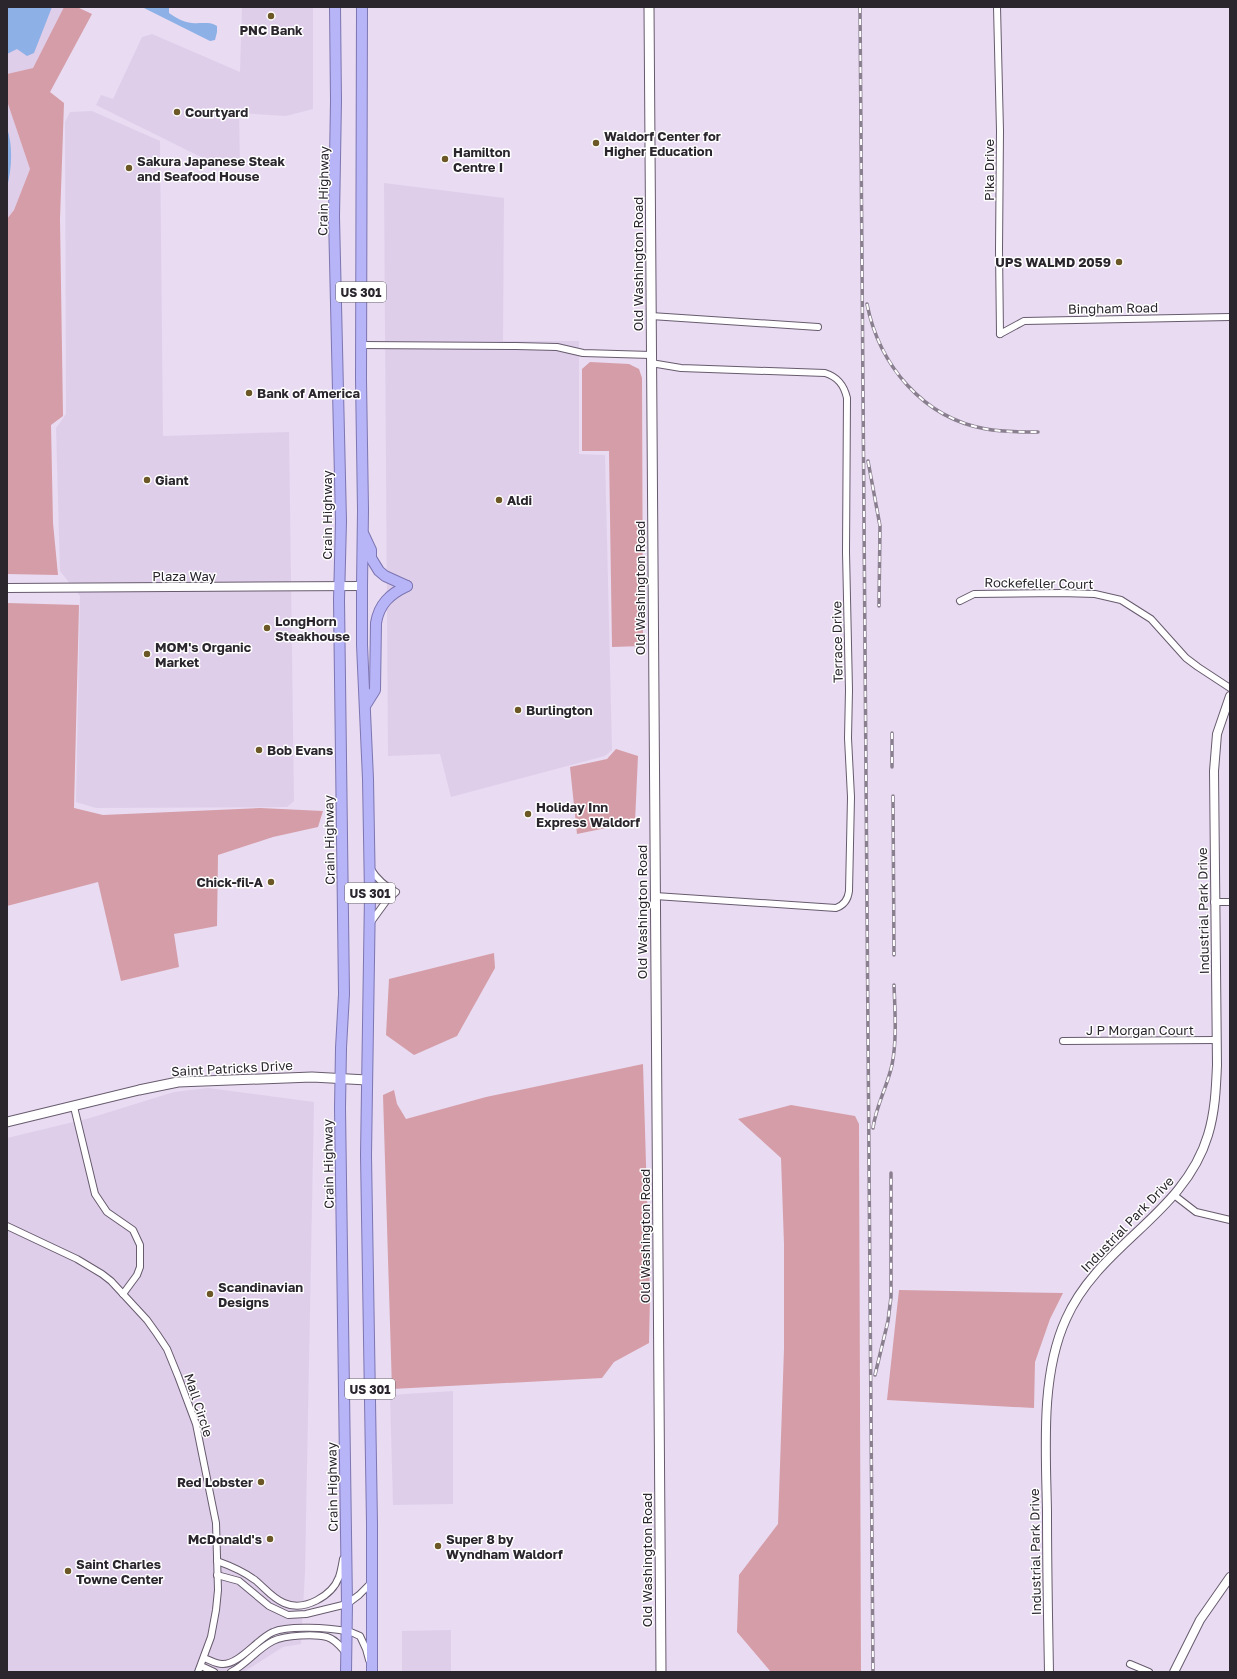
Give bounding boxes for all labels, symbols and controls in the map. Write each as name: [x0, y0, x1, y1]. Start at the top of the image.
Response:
marker: PNC Bank: [266, 11, 276, 21]
place label: PNC Bank: [239, 22, 303, 38]
place label: Courtyard: [185, 104, 248, 120]
marker: Courtyard: [172, 107, 182, 117]
place label: Waldorf Center for Higher Education: [604, 128, 721, 159]
marker: Waldorf Center for Higher Education: [591, 138, 601, 148]
street label: Pika Drive: [981, 139, 997, 201]
place label: Hamilton Centre I: [453, 144, 510, 175]
street label: Crain Highway: [314, 145, 332, 236]
place label: Sakura Japanese Steak and Seafood House: [137, 153, 285, 184]
marker: Hamilton Centre I: [440, 154, 450, 164]
marker: Sakura Japanese Steak and Seafood House: [124, 163, 134, 173]
street label: Old Washington Road: [630, 197, 646, 331]
place label: UPS WALMD 2059: [995, 254, 1111, 270]
marker: UPS WALMD 2059: [1114, 257, 1124, 267]
road number: US 301: [336, 282, 386, 302]
street label: Bingham Road: [1068, 299, 1158, 317]
place label: Bank of America: [257, 385, 360, 401]
marker: Bank of America: [244, 388, 254, 398]
street label: Crain Highway: [319, 469, 335, 560]
place label: Giant: [155, 472, 189, 488]
marker: Giant: [142, 475, 152, 485]
place label: Aldi: [507, 492, 532, 508]
marker: Aldi: [494, 495, 504, 505]
street label: Old Washington Road: [632, 521, 648, 655]
street label: Plaza Way: [152, 568, 217, 584]
street label: Rockefeller Court: [984, 574, 1094, 592]
street label: Terrace Drive: [828, 601, 846, 683]
place label: LongHorn Steakhouse: [275, 613, 350, 644]
marker: LongHorn Steakhouse: [262, 623, 272, 633]
place label: MOM's Organic Market: [155, 639, 252, 670]
marker: MOM's Organic Market: [142, 649, 152, 659]
place label: Burlington: [526, 702, 593, 718]
marker: Burlington: [513, 705, 523, 715]
place label: Bob Evans: [267, 742, 333, 758]
marker: Bob Evans: [254, 745, 264, 755]
street label: Crain Highway: [320, 794, 338, 885]
place label: Holiday Inn Express Waldorf: [536, 799, 640, 830]
marker: Holiday Inn Express Waldorf: [523, 809, 533, 819]
street label: Old Washington Road: [634, 845, 650, 979]
street label: Industrial Park Drive: [1194, 847, 1212, 975]
place label: Chick-fil-A: [196, 874, 264, 890]
marker: Chick-fil-A: [266, 877, 276, 887]
road number: US 301: [345, 883, 395, 903]
street label: J P Morgan Court: [1086, 1022, 1194, 1038]
street label: Saint Patricks Drive: [171, 1057, 293, 1079]
street label: Crain Highway: [319, 1118, 337, 1209]
street label: Old Washington Road: [637, 1169, 653, 1303]
street label: Industrial Park Drive: [1077, 1173, 1177, 1275]
place label: Scandinavian Designs: [218, 1279, 303, 1310]
marker: Scandinavian Designs: [205, 1289, 215, 1299]
street label: Mall Circle: [181, 1371, 217, 1439]
road number: US 301: [345, 1379, 395, 1399]
street label: Crain Highway: [323, 1441, 341, 1532]
place label: Red Lobster: [177, 1474, 253, 1490]
marker: Red Lobster: [256, 1477, 266, 1487]
street label: Industrial Park Drive: [1026, 1488, 1044, 1616]
street label: Old Washington Road: [639, 1493, 655, 1627]
place label: McDonald's: [188, 1531, 262, 1547]
place label: Super 8 by Wyndham Waldorf: [446, 1531, 563, 1562]
marker: McDonald's: [265, 1534, 275, 1544]
marker: Super 8 by Wyndham Waldorf: [433, 1541, 443, 1551]
place label: Saint Charles Towne Center: [76, 1556, 163, 1587]
marker: Saint Charles Towne Center: [63, 1566, 73, 1576]

